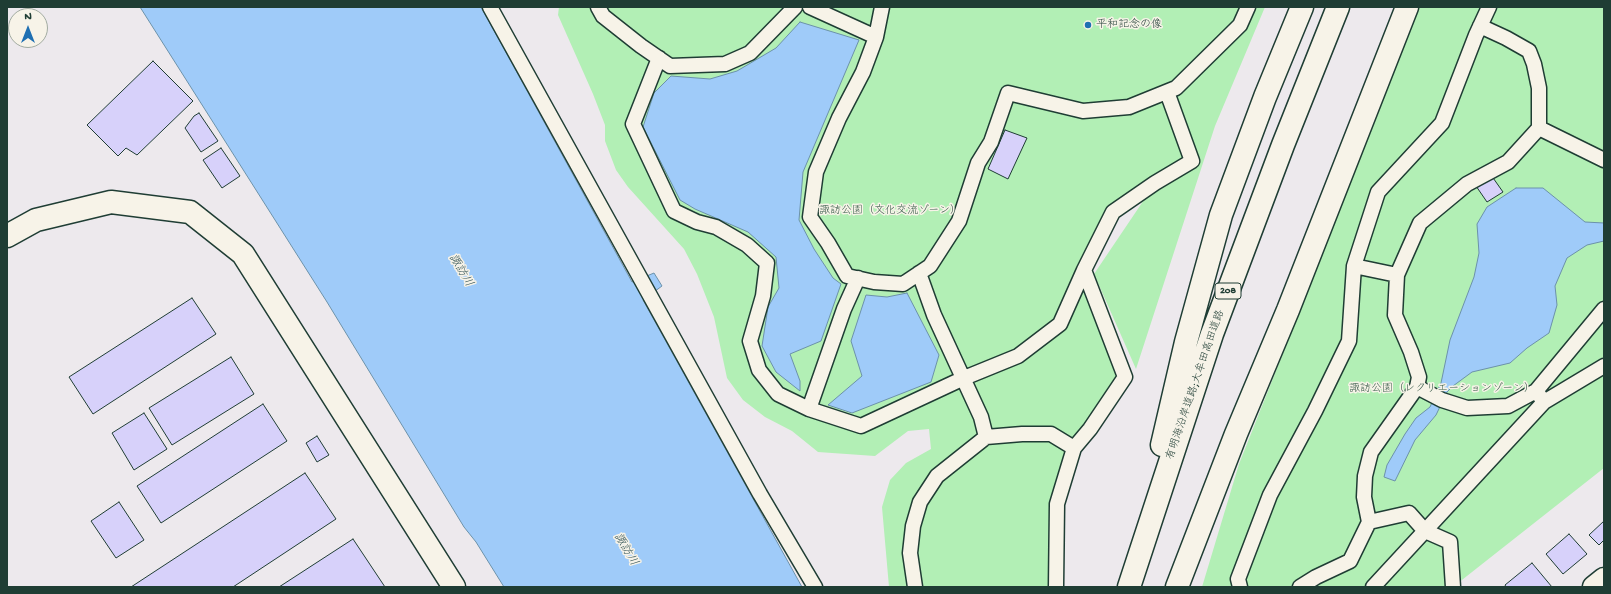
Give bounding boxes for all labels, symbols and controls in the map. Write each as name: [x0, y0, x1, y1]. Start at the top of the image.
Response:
north arrow: [8, 8, 48, 48]
text: N: [24, 11, 32, 23]
place label: 平和記念の像: [1096, 18, 1162, 32]
marker: 平和記念の像: [1083, 20, 1093, 30]
park label: 諏訪公園（文化交流ゾーン）: [819, 204, 961, 218]
water label: 諏訪川: [445, 252, 475, 290]
road number: 208: [1215, 283, 1241, 299]
street label: 有明海沿岸道路;大牟田高田道路: [1164, 308, 1228, 462]
park label: 諏訪公園（レクリエーションゾーン）: [1349, 382, 1535, 396]
water label: 諏訪川: [610, 531, 640, 569]

